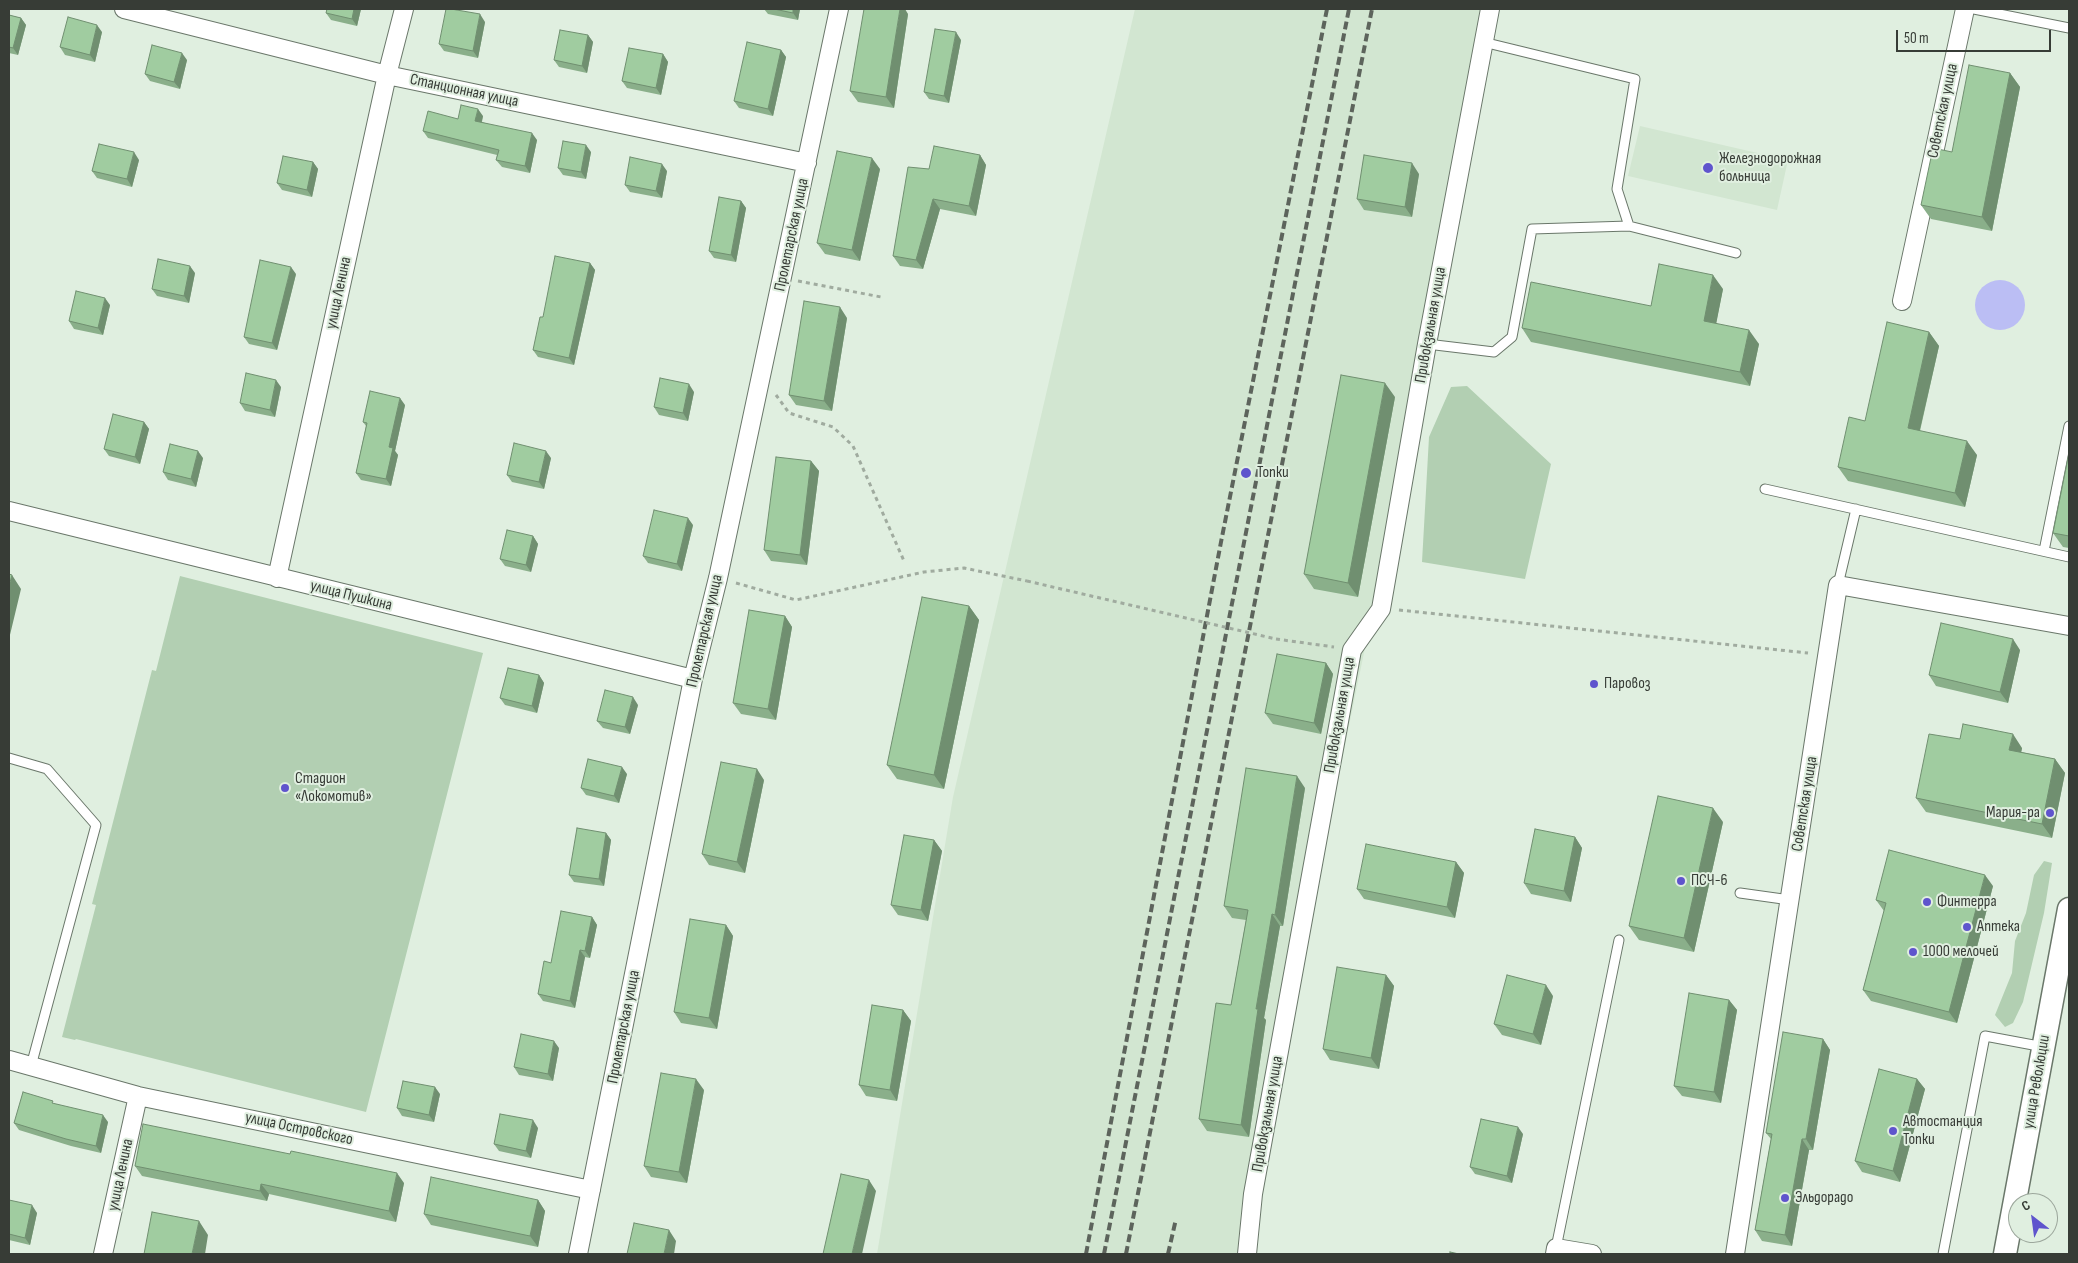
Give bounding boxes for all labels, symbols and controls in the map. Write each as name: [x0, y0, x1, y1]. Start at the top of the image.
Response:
scale bar: [1898, 20, 2053, 52]
text: 50 m: [1904, 29, 1929, 48]
street label: Советская улица: [1924, 62, 1962, 160]
street label: Станционная улица: [408, 70, 520, 112]
place label: Железнодорожная больница: [1719, 149, 1821, 187]
marker: Железнодорожная больница: [1701, 161, 1715, 175]
street label: Пролетарская улица: [771, 177, 813, 293]
street label: улица Ленина: [322, 255, 356, 331]
street label: Привокзальная улица: [1411, 266, 1451, 384]
place label: Топки: [1257, 463, 1289, 483]
marker: Топки: [1239, 466, 1253, 480]
street label: Пролетарская улица: [683, 573, 727, 689]
street label: улица Пушкина: [308, 577, 394, 615]
street label: Привокзальная улица: [1320, 656, 1360, 774]
place label: Паровоз: [1604, 674, 1651, 694]
marker: Паровоз: [1588, 678, 1600, 690]
street label: Советская улица: [1788, 755, 1822, 853]
place label: Стадион «Локомотив»: [295, 769, 372, 807]
marker: Стадион «Локомотив»: [279, 782, 291, 794]
place label: Мария-ра: [1986, 803, 2040, 823]
marker: Мария-ра: [2044, 807, 2056, 819]
place label: ПСЧ-6: [1691, 871, 1728, 891]
marker: ПСЧ-6: [1675, 875, 1687, 887]
place label: Финтерра: [1937, 892, 1997, 912]
marker: Финтерра: [1921, 896, 1933, 908]
place label: Аптека: [1977, 917, 2020, 937]
marker: Аптека: [1961, 921, 1973, 933]
place label: 1000 мелочей: [1923, 942, 1999, 962]
marker: 1000 мелочей: [1907, 946, 1919, 958]
street label: Пролетарская улица: [604, 969, 644, 1085]
street label: улица Революции: [2019, 1034, 2055, 1130]
street label: Привокзальная улица: [1248, 1055, 1288, 1173]
street label: улица Островского: [243, 1108, 355, 1150]
place label: Автостанция Топки: [1903, 1112, 1982, 1150]
marker: Автостанция Топки: [1887, 1125, 1899, 1137]
street label: улица Ленина: [104, 1137, 138, 1213]
place label: Эльдорадо: [1795, 1188, 1853, 1208]
marker: Эльдорадо: [1779, 1192, 1791, 1204]
north arrow: [2008, 1193, 2058, 1243]
text: С: [2018, 1196, 2033, 1215]

